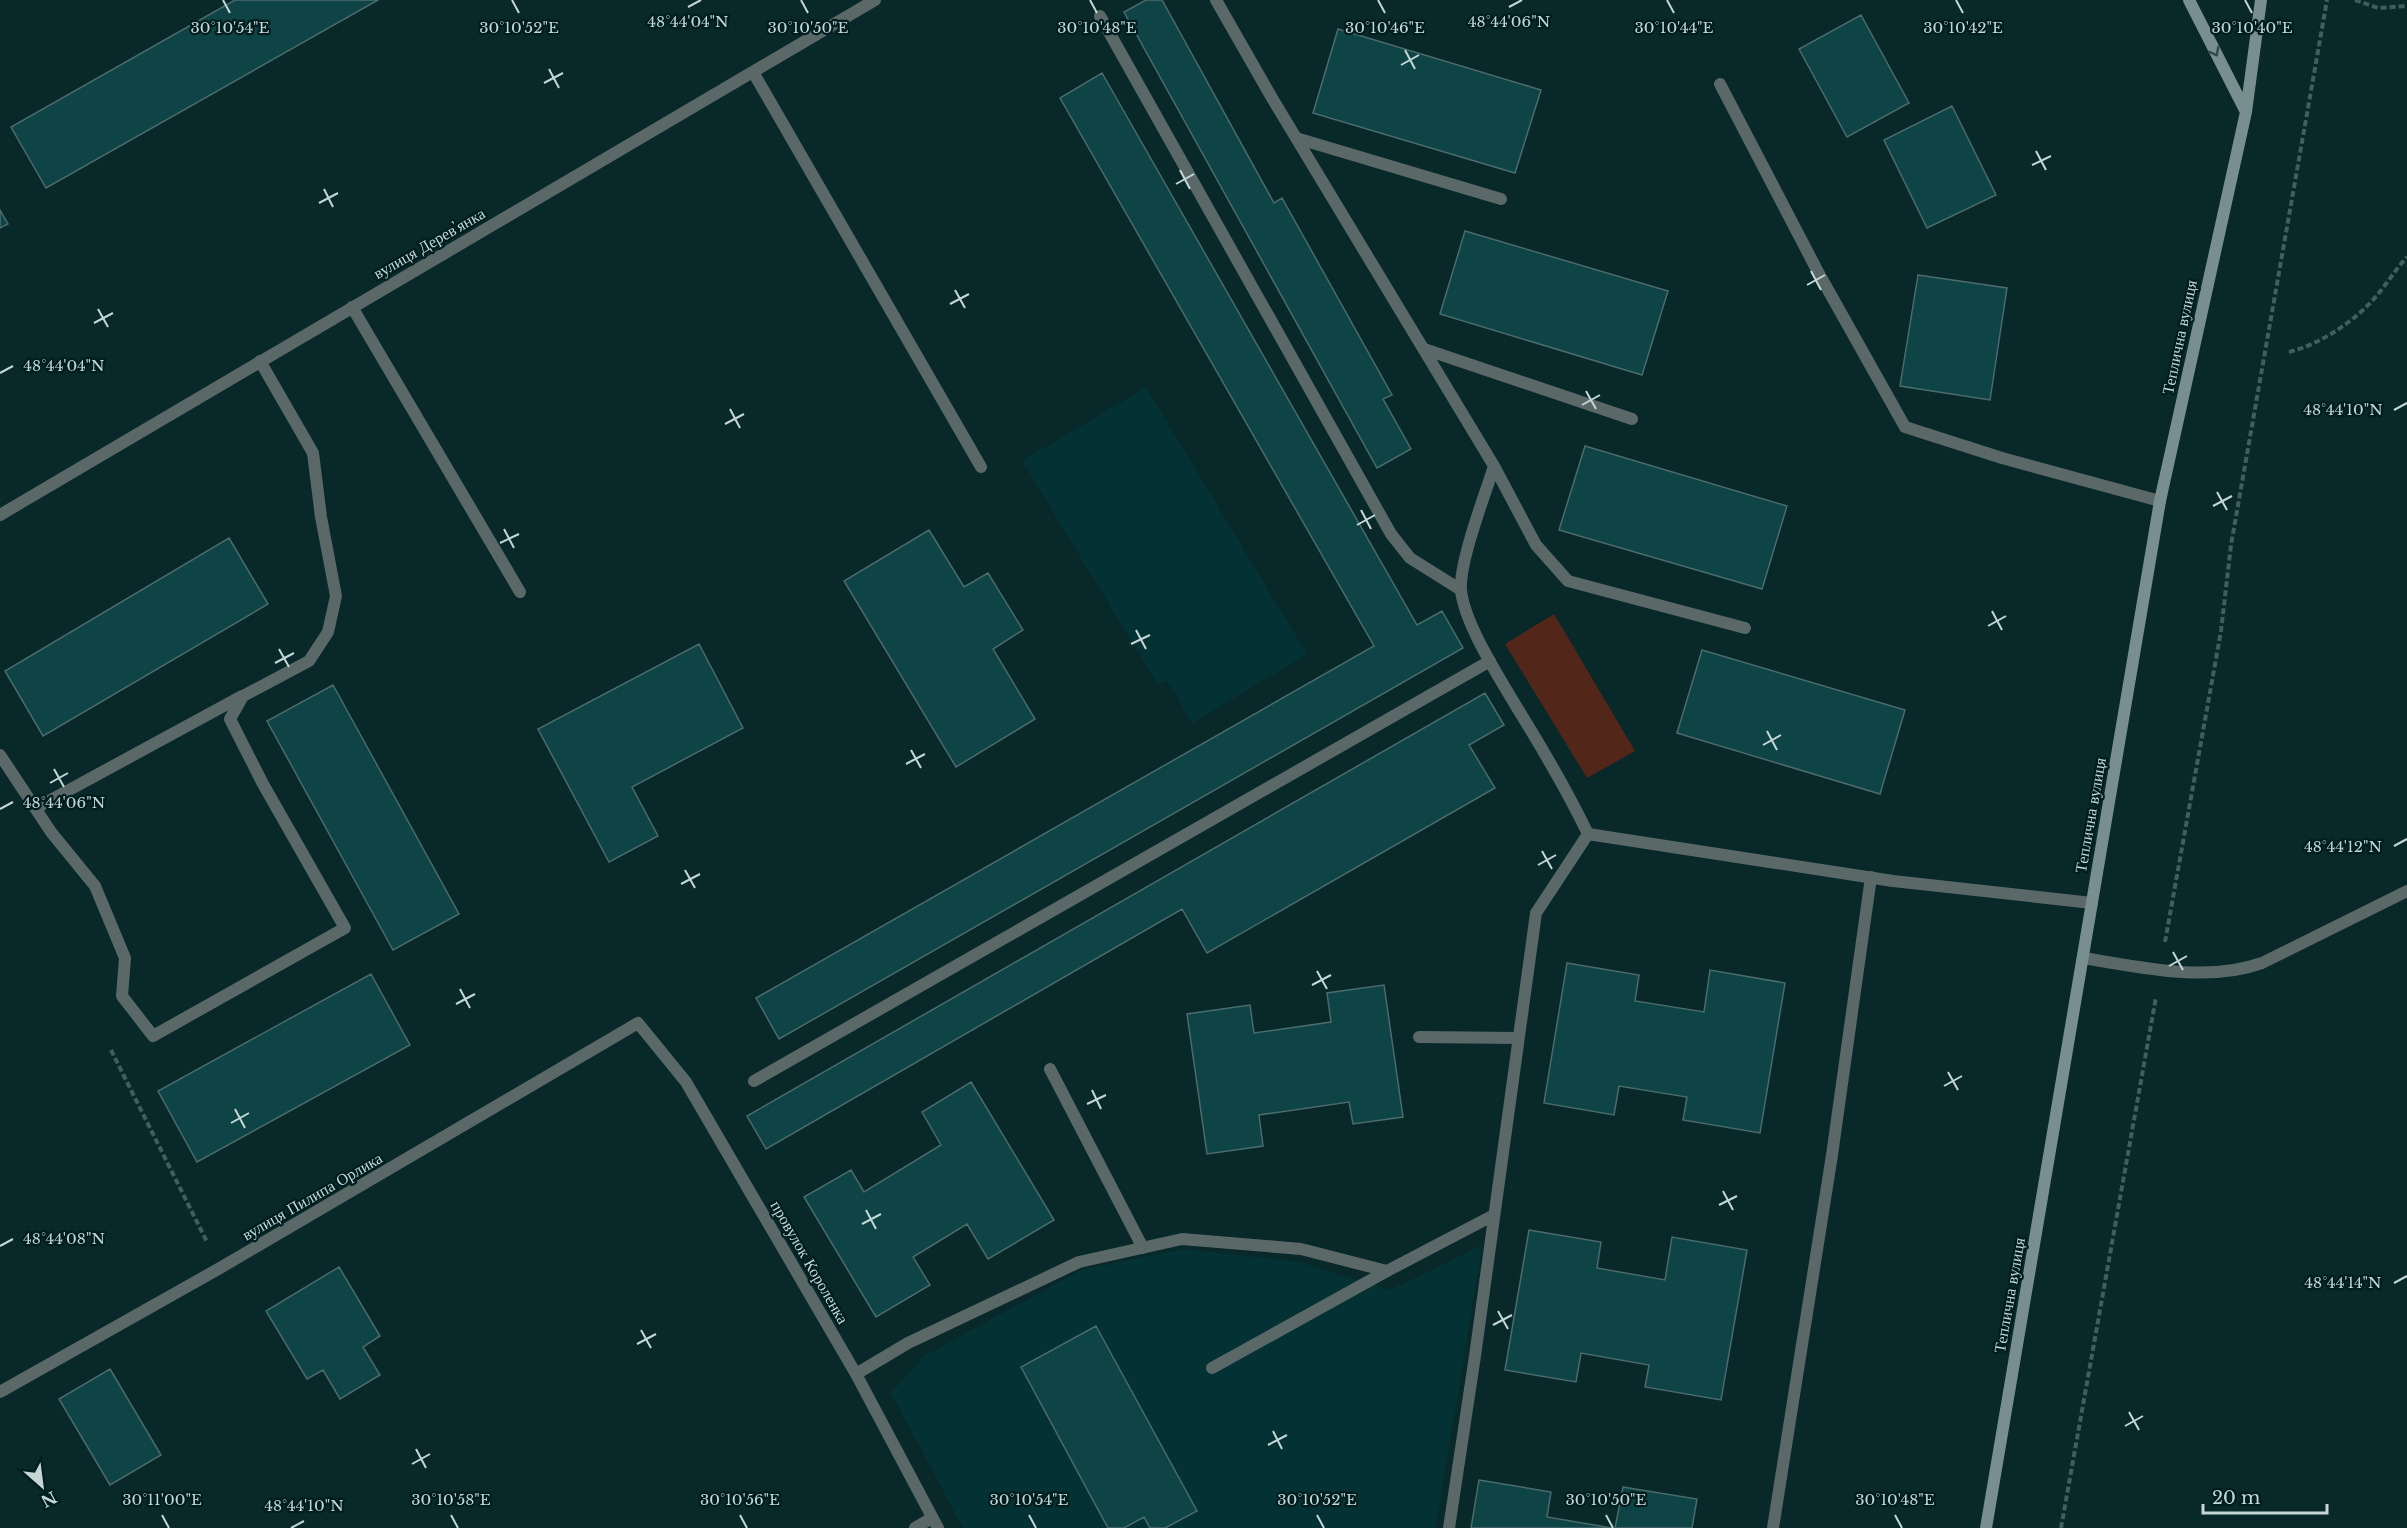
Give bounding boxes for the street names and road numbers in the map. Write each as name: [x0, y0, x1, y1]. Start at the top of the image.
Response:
street label: вулиця Деревʼянка: [370, 203, 488, 283]
street label: Теплична вулиця: [2157, 277, 2201, 396]
street label: Теплична вулиця: [2070, 755, 2110, 874]
street label: вулиця Пилипа Орлика: [238, 1148, 386, 1244]
street label: провулок Короленка: [767, 1197, 853, 1327]
street label: Теплична вулиця: [1989, 1235, 2029, 1354]

